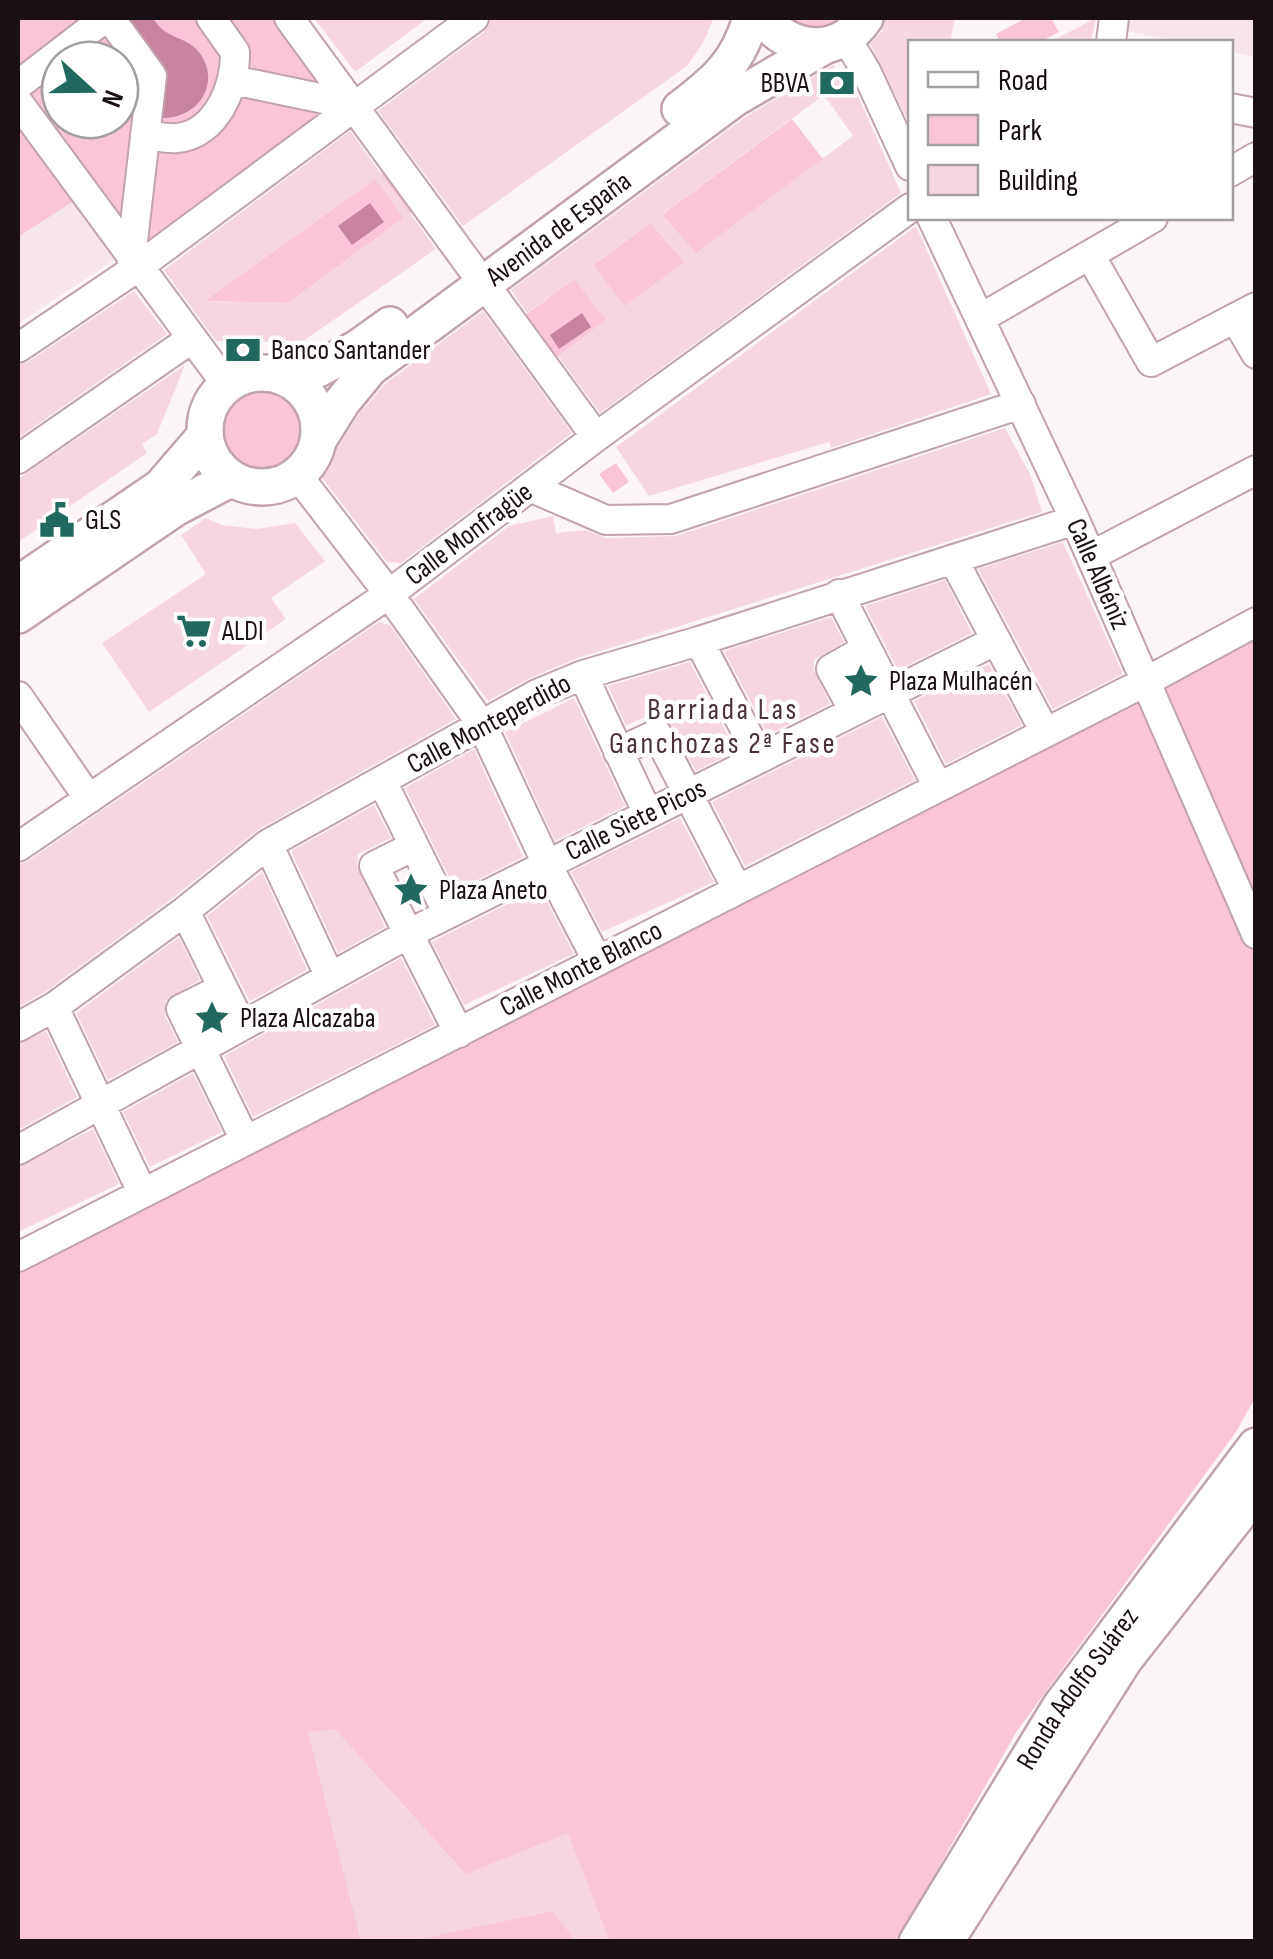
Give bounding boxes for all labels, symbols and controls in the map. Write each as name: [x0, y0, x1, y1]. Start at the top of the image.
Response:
north arrow: [40, 40, 140, 140]
legend: [908, 40, 1233, 220]
text: Road: [998, 63, 1048, 99]
bank icon: BBVA: [818, 64, 856, 102]
place label: BBVA: [760, 67, 810, 100]
text: N: [94, 86, 130, 111]
text: Park: [998, 113, 1042, 149]
text: Building: [998, 163, 1078, 199]
street label: Avenida de España: [479, 164, 637, 294]
bank icon: Banco Santander: [224, 331, 262, 369]
place label: Banco Santander: [271, 334, 431, 367]
street label: Calle Monfragüe: [399, 475, 539, 593]
public building icon: GLS: [38, 501, 76, 539]
place label: GLS: [85, 504, 121, 537]
street label: Calle Albéniz: [1059, 514, 1137, 634]
supermarket icon: ALDI: [175, 612, 213, 650]
place label: ALDI: [221, 615, 264, 648]
place icon: Plaza Mulhacén: [842, 662, 880, 700]
place label: Plaza Mulhacén: [889, 665, 1033, 698]
street label: Calle Monteperdido: [402, 667, 576, 781]
district label: Barriada Las Ganchozas 2ª Fase: [609, 692, 837, 762]
street label: Calle Siete Picos: [560, 772, 712, 868]
place icon: Plaza Aneto: [392, 871, 430, 909]
place label: Plaza Aneto: [439, 874, 548, 907]
street label: Calle Monte Blanco: [494, 914, 668, 1024]
place icon: Plaza Alcazaba: [193, 999, 231, 1037]
place label: Plaza Alcazaba: [240, 1002, 375, 1035]
street label: Ronda Adolfo Suárez: [1009, 1601, 1145, 1776]

